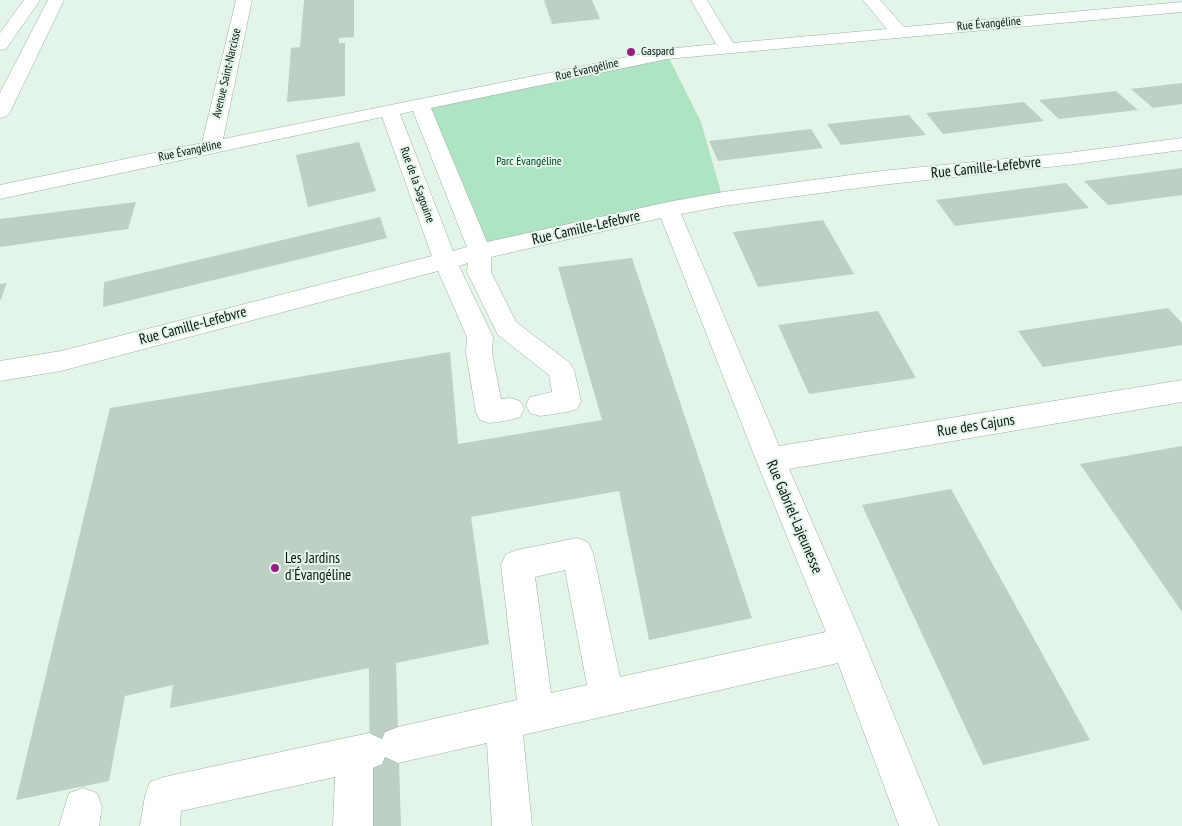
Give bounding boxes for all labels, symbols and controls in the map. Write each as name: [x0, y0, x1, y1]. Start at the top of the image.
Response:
street label: Rue Évangéline: [956, 14, 1022, 34]
street label: Avenue Saint-Narcisse: [210, 27, 244, 119]
place label: Gaspard: [641, 45, 674, 59]
marker: Gaspard: [625, 46, 637, 58]
street label: Rue Évangéline: [554, 56, 620, 84]
street label: Rue Évangéline: [157, 137, 223, 165]
street label: Rue de la Sagouine: [397, 145, 437, 225]
street label: Rue Camille-Lefebvre: [930, 153, 1042, 183]
park label: Parc Évangéline: [496, 155, 562, 169]
street label: Rue Camille-Lefebvre: [530, 207, 642, 249]
street label: Rue Camille-Lefebvre: [137, 303, 249, 349]
street label: Rue des Cajuns: [936, 411, 1016, 441]
street label: Rue Gabriel-Lajeunesse: [762, 458, 826, 576]
place label: Les Jardins d'Évangéline: [285, 550, 351, 585]
marker: Les Jardins d'Évangéline: [269, 562, 281, 574]

